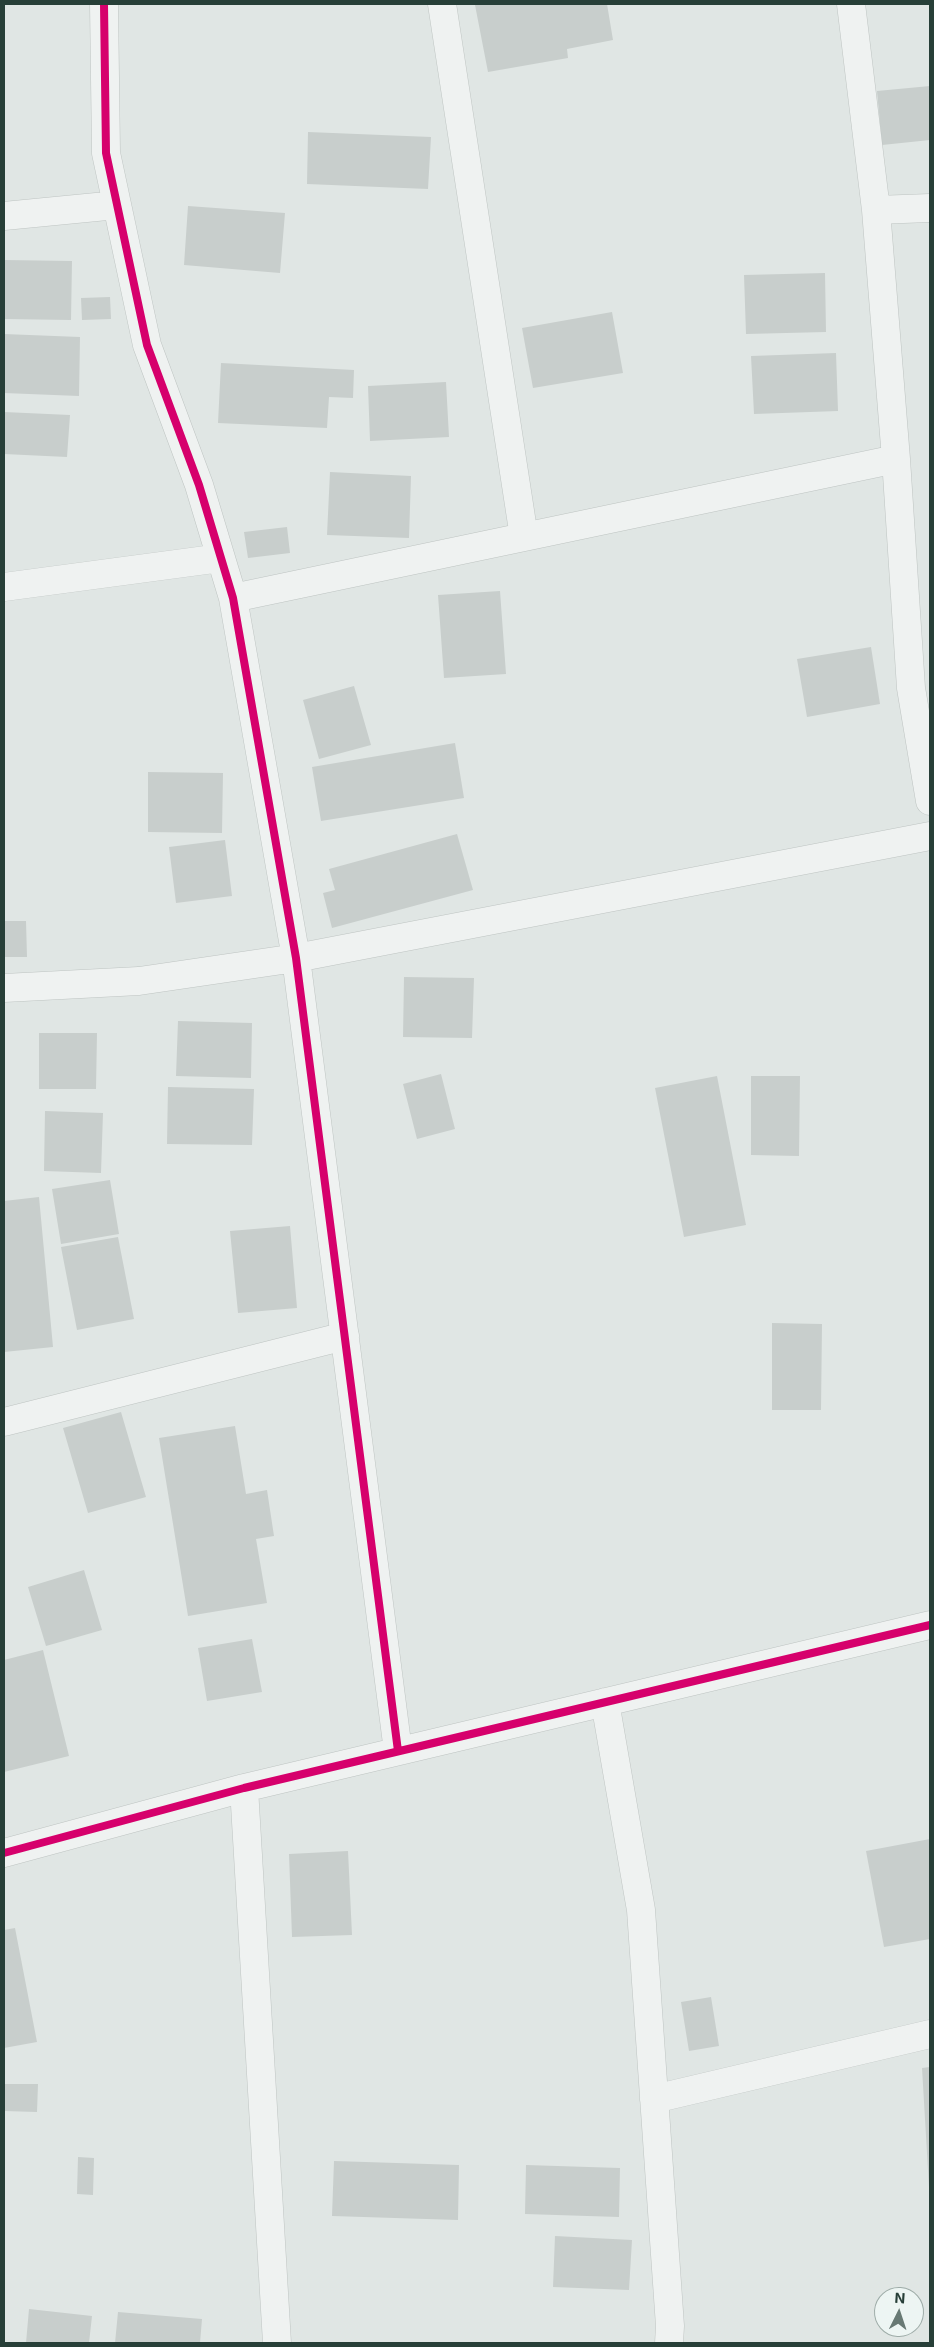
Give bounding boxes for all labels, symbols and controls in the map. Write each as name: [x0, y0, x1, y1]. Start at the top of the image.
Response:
north arrow: [874, 2287, 924, 2337]
text: N: [894, 2289, 906, 2306]

